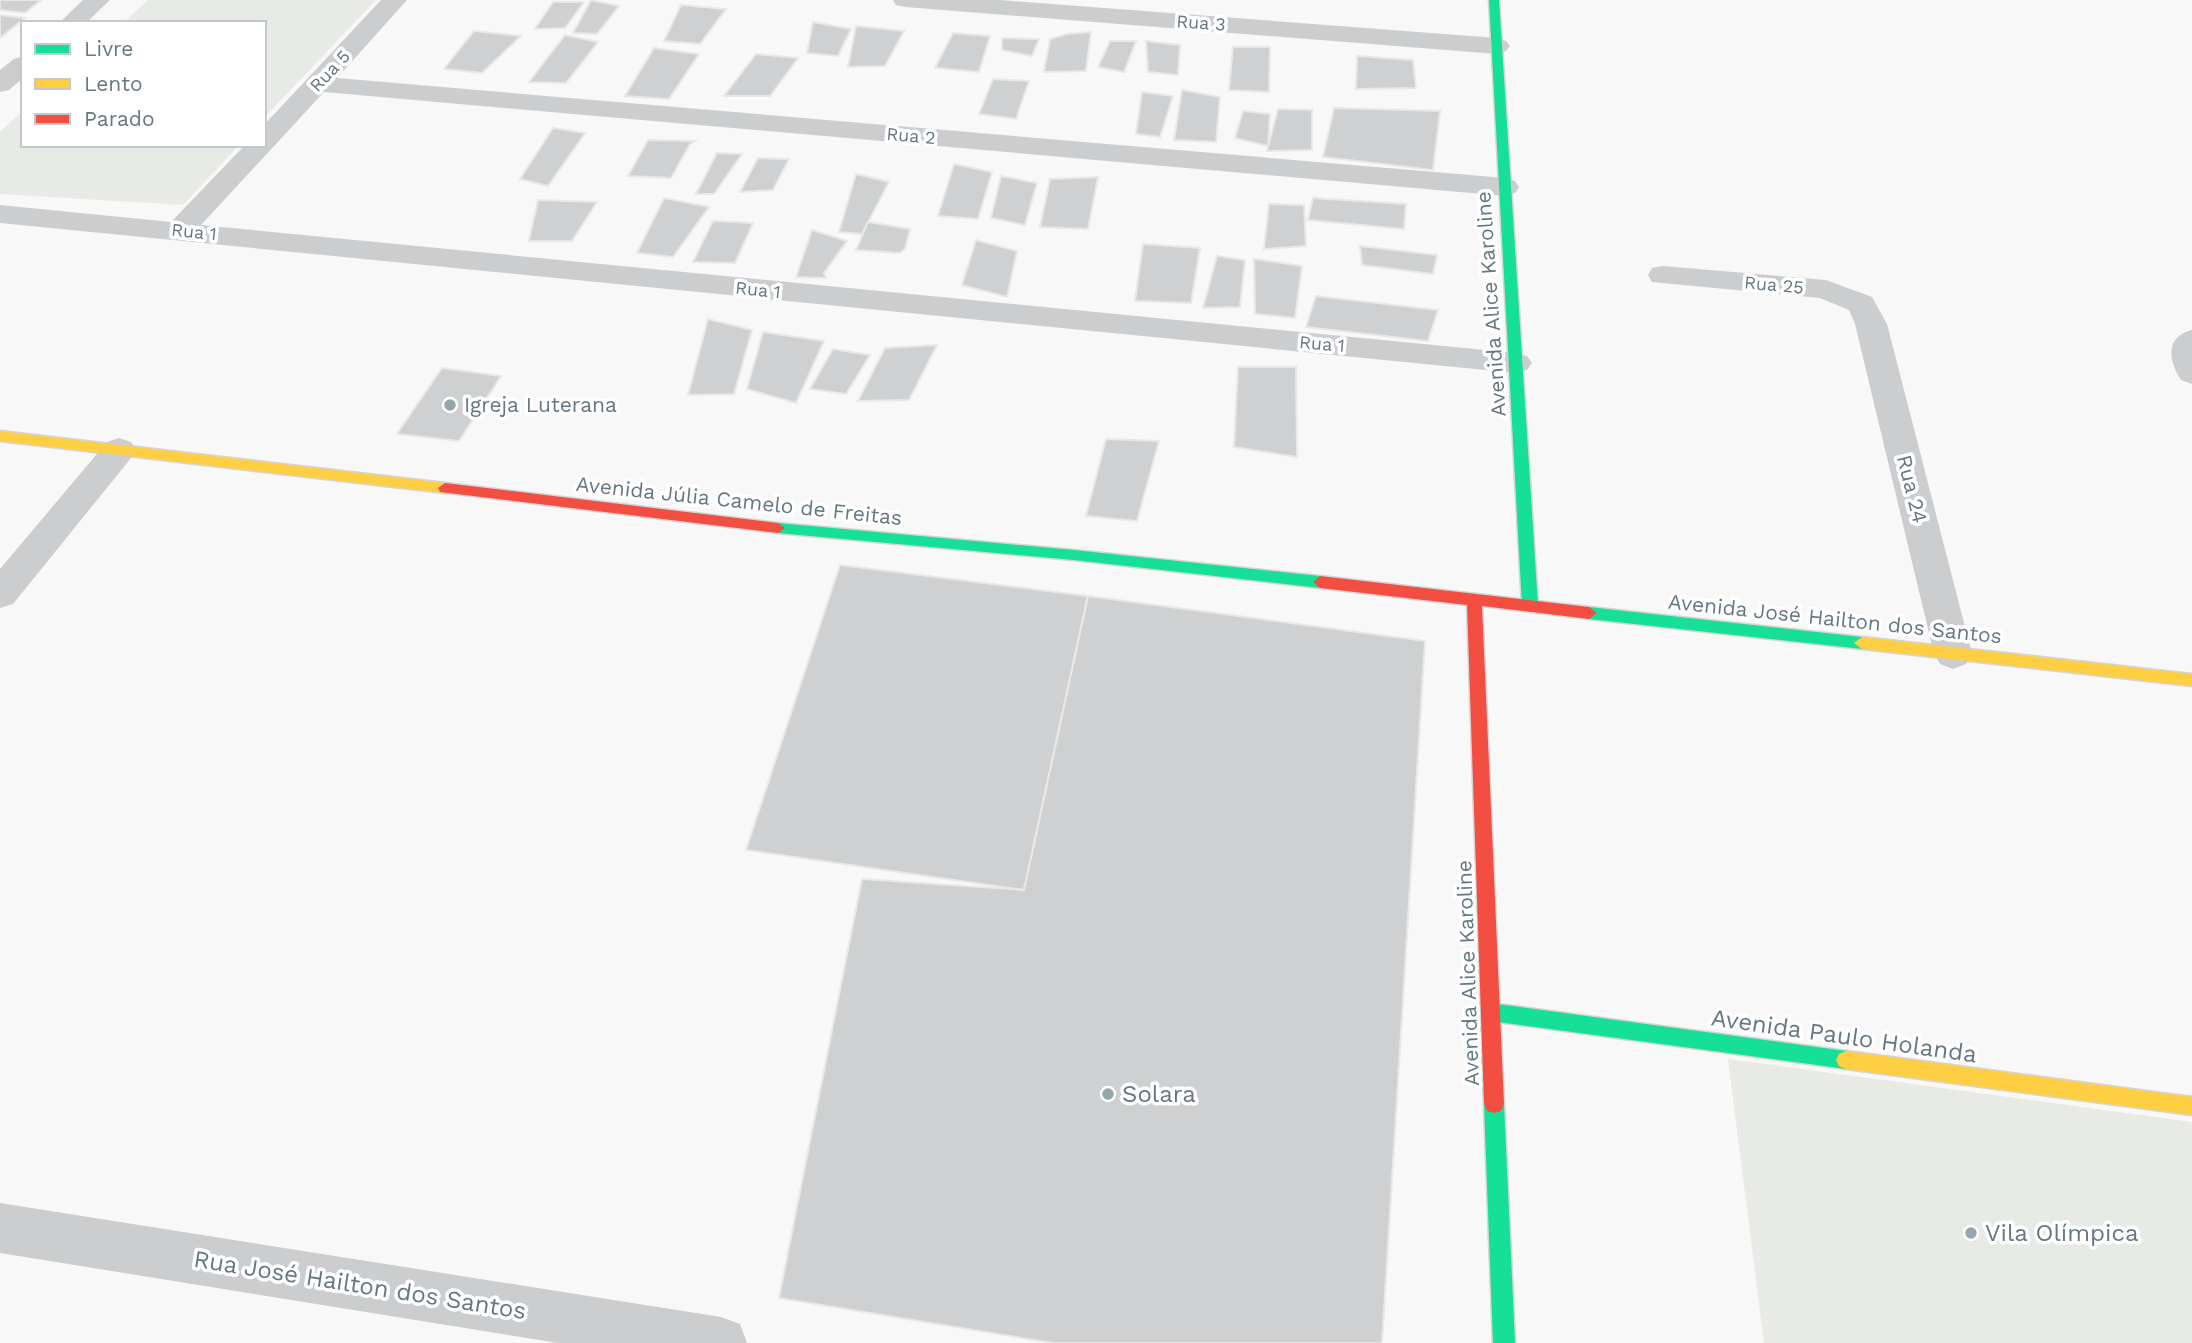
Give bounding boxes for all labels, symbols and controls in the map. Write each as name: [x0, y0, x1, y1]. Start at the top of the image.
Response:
street label: Rua 3: [1176, 10, 1226, 35]
legend: [21, 21, 266, 147]
text: Livre: [84, 36, 133, 61]
street label: Rua 5: [305, 45, 354, 96]
text: Lento: [84, 71, 143, 96]
text: Parado: [84, 106, 155, 131]
street label: Rua 2: [886, 123, 937, 148]
street label: Avenida Alice Karoline: [1470, 190, 1511, 418]
street label: Rua 1: [170, 219, 218, 244]
street label: Rua 25: [1743, 271, 1805, 298]
street label: Rua 1: [734, 277, 782, 302]
street label: Rua 1: [1298, 331, 1346, 356]
place label: Igreja Luterana: [464, 392, 617, 417]
marker: Igreja Luterana: [442, 397, 458, 413]
street label: Rua 24: [1892, 452, 1933, 526]
street label: Avenida Júlia Camelo de Freitas: [575, 471, 903, 530]
street label: Avenida José Hailton dos Santos: [1667, 589, 2003, 648]
street label: Avenida Alice Karoline: [1451, 860, 1484, 1086]
street label: Avenida Paulo Holanda: [1709, 1003, 1979, 1069]
place label: Solara: [1122, 1080, 1196, 1108]
marker: Solara: [1100, 1086, 1116, 1102]
place label: Vila Olímpica: [1985, 1219, 2139, 1247]
marker: Vila Olímpica: [1963, 1225, 1979, 1241]
street label: Rua José Hailton dos Santos: [192, 1245, 528, 1325]

